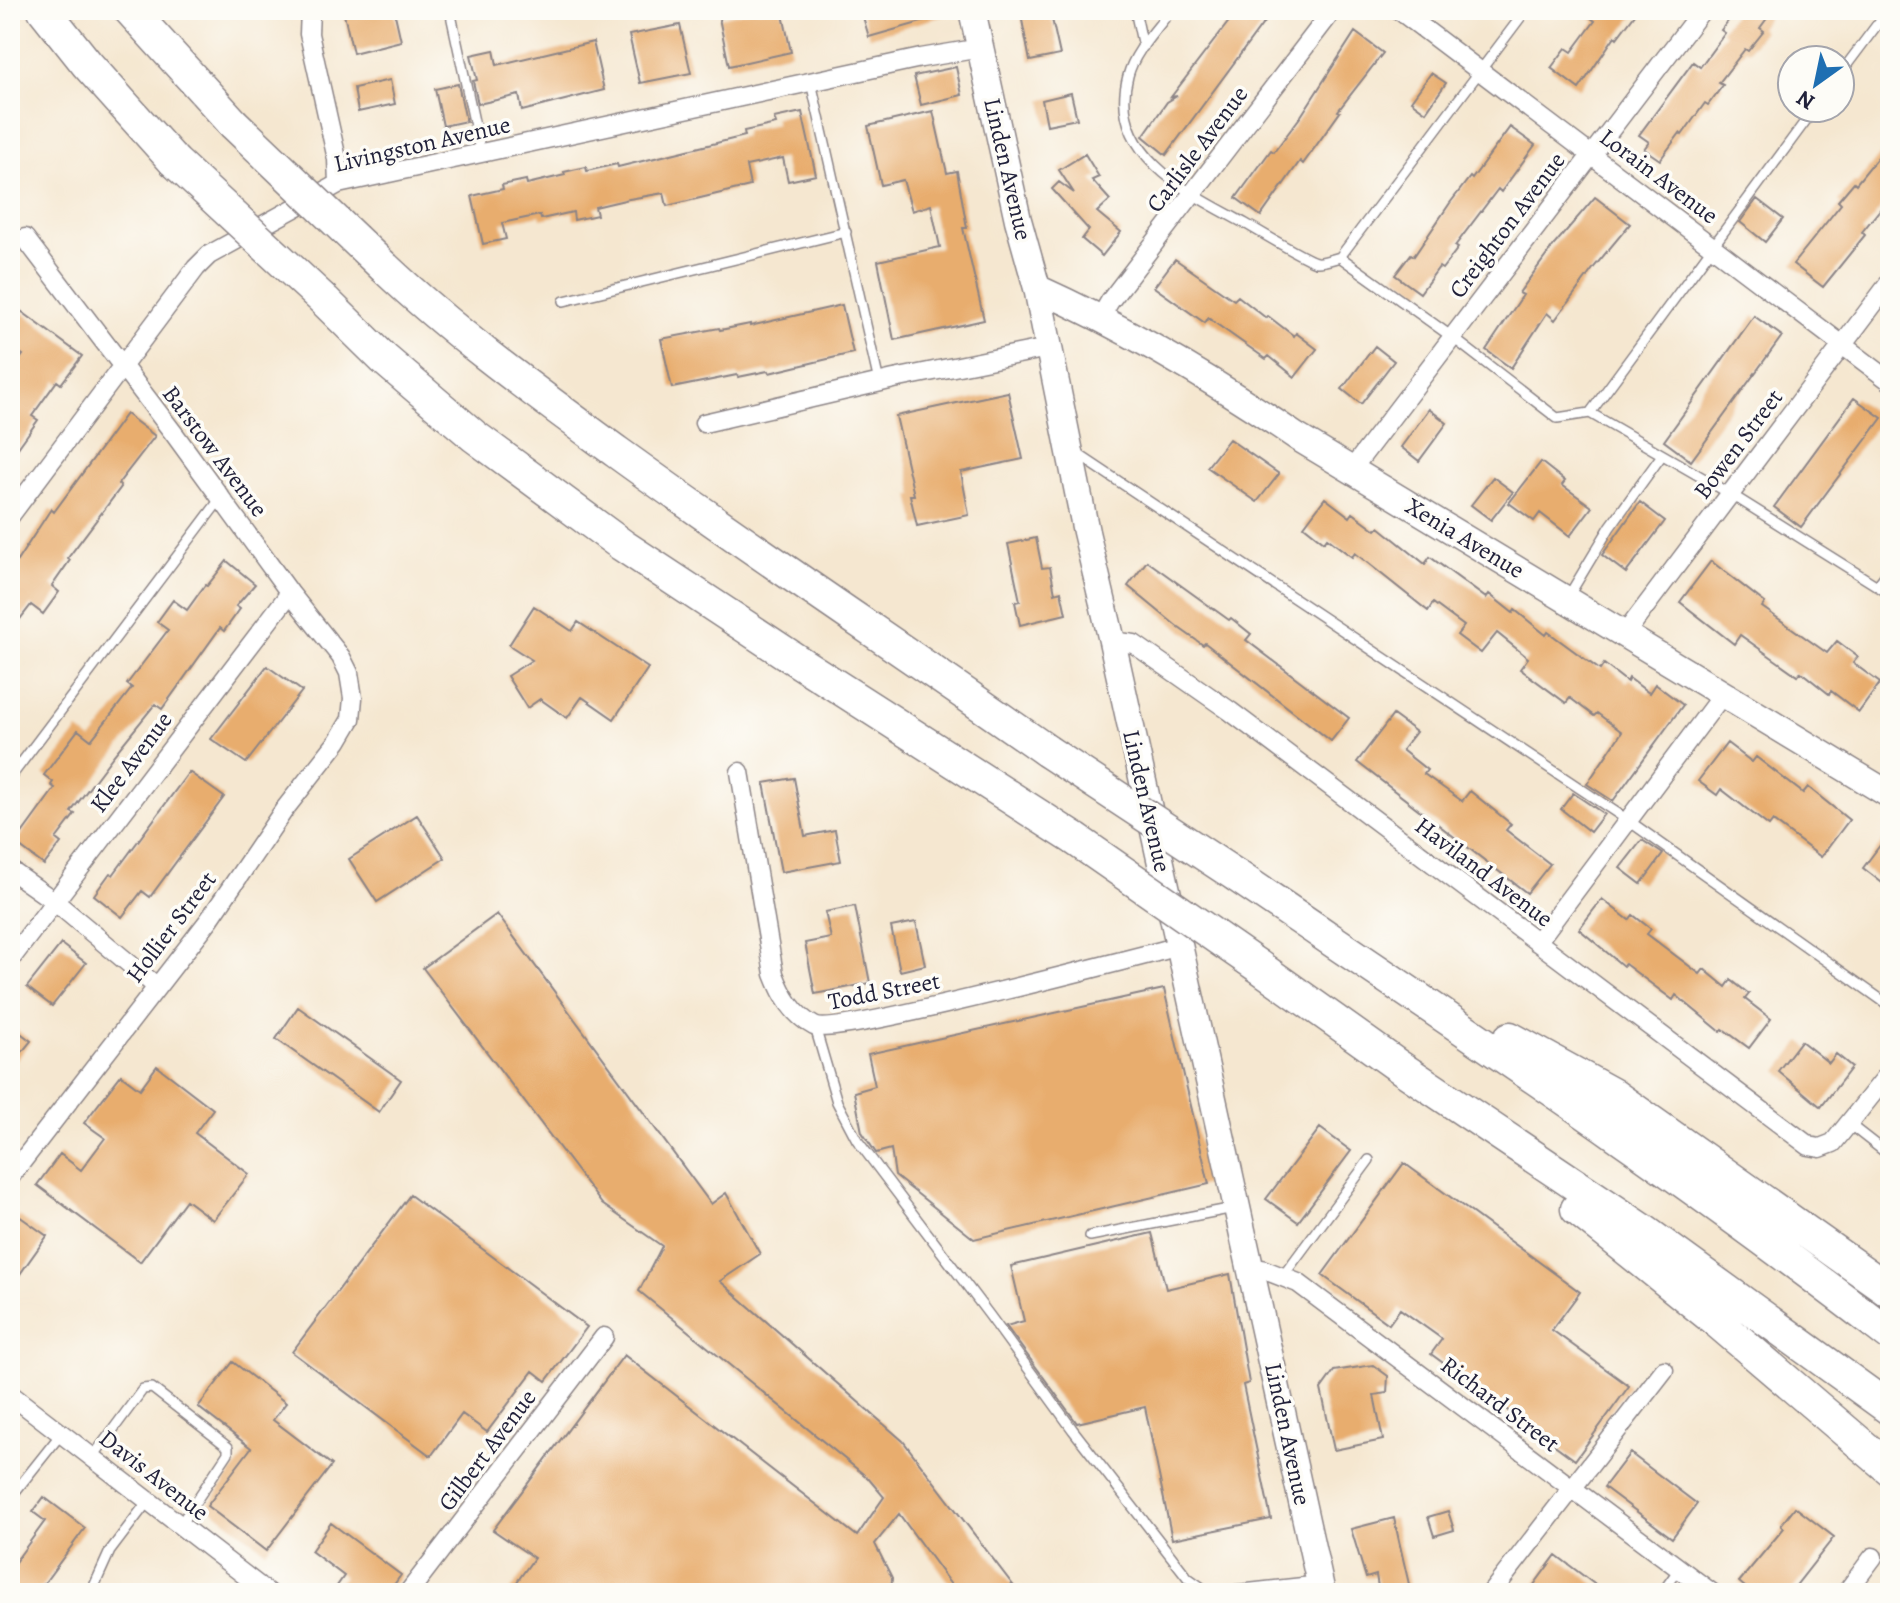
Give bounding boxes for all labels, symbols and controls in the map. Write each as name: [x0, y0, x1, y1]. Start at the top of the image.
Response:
north arrow: [1776, 44, 1856, 124]
street label: Carlisle Avenue: [1139, 79, 1255, 219]
text: N: [1791, 83, 1821, 117]
street label: Linden Avenue: [976, 95, 1040, 243]
street label: Livingston Avenue: [330, 108, 514, 180]
street label: Lorain Avenue: [1593, 121, 1725, 231]
street label: Creighton Avenue: [1442, 145, 1572, 305]
street label: Barstow Avenue: [155, 379, 275, 523]
street label: Bowen Street: [1686, 382, 1790, 505]
street label: Xenia Avenue: [1400, 490, 1530, 586]
street label: Klee Avenue: [83, 705, 179, 819]
street label: Linden Avenue: [1115, 727, 1179, 875]
street label: Haviland Avenue: [1408, 810, 1560, 934]
street label: Hollier Street: [119, 865, 223, 989]
street label: Todd Street: [825, 964, 943, 1018]
street label: Richard Street: [1434, 1349, 1566, 1459]
street label: Linden Avenue: [1257, 1360, 1319, 1508]
street label: Gilbert Avenue: [431, 1383, 543, 1517]
street label: Davis Avenue: [93, 1422, 215, 1528]

